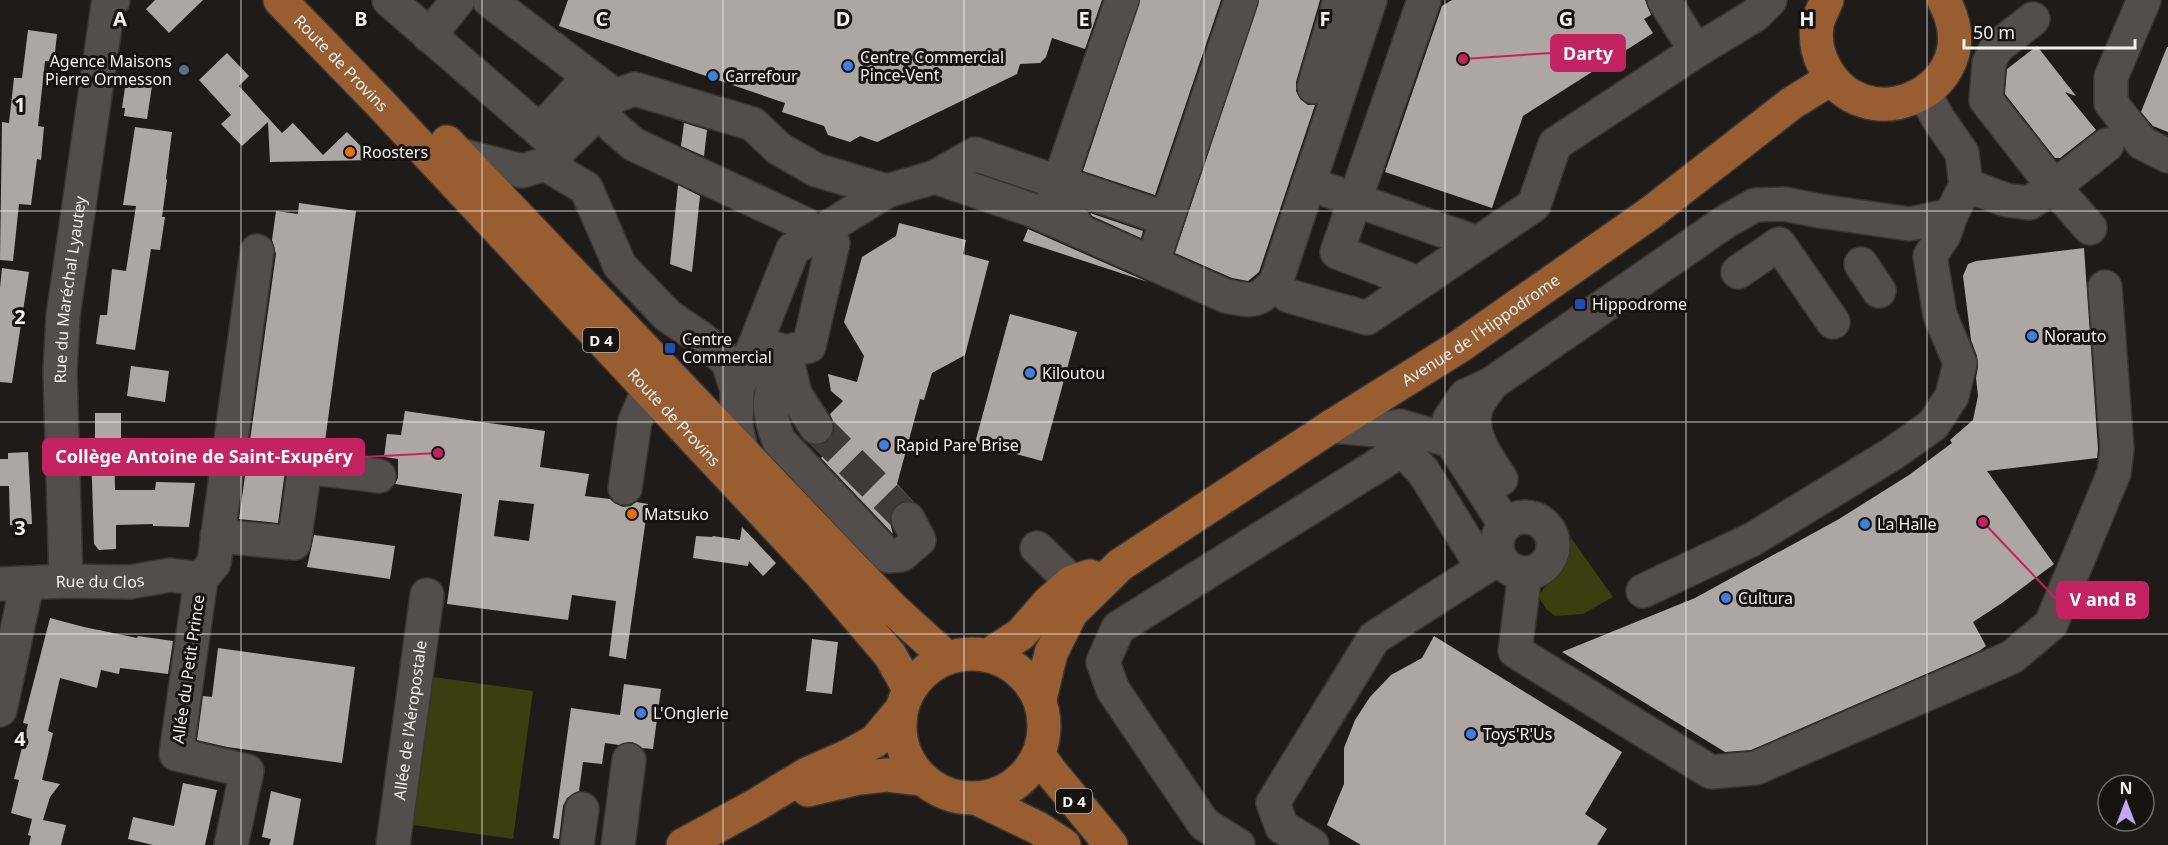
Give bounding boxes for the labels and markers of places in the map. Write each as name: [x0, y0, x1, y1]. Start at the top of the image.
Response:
callout: Darty: [1551, 35, 1625, 71]
place label: Centre Commercial Pince-Vent: [860, 46, 1004, 86]
place label: Agence Maisons Pierre Ormesson: [45, 50, 172, 90]
marker: Centre Commercial Pince-Vent: [841, 59, 855, 73]
marker: Agence Maisons Pierre Ormesson: [177, 63, 191, 77]
place label: Carrefour: [725, 65, 798, 87]
marker: Carrefour: [706, 69, 720, 83]
place label: Roosters: [362, 141, 428, 163]
marker: Roosters: [343, 145, 357, 159]
place label: Hippodrome: [1592, 293, 1687, 315]
marker: Hippodrome: [1573, 297, 1587, 311]
place label: Norauto: [2044, 325, 2106, 347]
place label: Centre Commercial: [682, 328, 772, 368]
marker: Norauto: [2025, 329, 2039, 343]
marker: Centre Commercial: [663, 341, 677, 355]
place label: Kiloutou: [1042, 362, 1105, 384]
marker: Kiloutou: [1023, 366, 1037, 380]
place label: Rapid Pare Brise: [896, 434, 1019, 456]
marker: Rapid Pare Brise: [877, 438, 891, 452]
callout: Collège Antoine de Saint-Exupéry: [43, 439, 364, 475]
place label: Matsuko: [644, 503, 709, 525]
marker: Matsuko: [625, 507, 639, 521]
place label: La Halle: [1877, 513, 1937, 535]
marker: La Halle: [1858, 517, 1872, 531]
callout: V and B: [2057, 582, 2148, 618]
place label: Cultura: [1738, 587, 1793, 609]
marker: Cultura: [1719, 591, 1733, 605]
place label: L'Onglerie: [653, 702, 729, 724]
marker: L'Onglerie: [634, 706, 648, 720]
place label: Toys'R'Us: [1483, 723, 1552, 745]
marker: Toys'R'Us: [1464, 727, 1478, 741]

